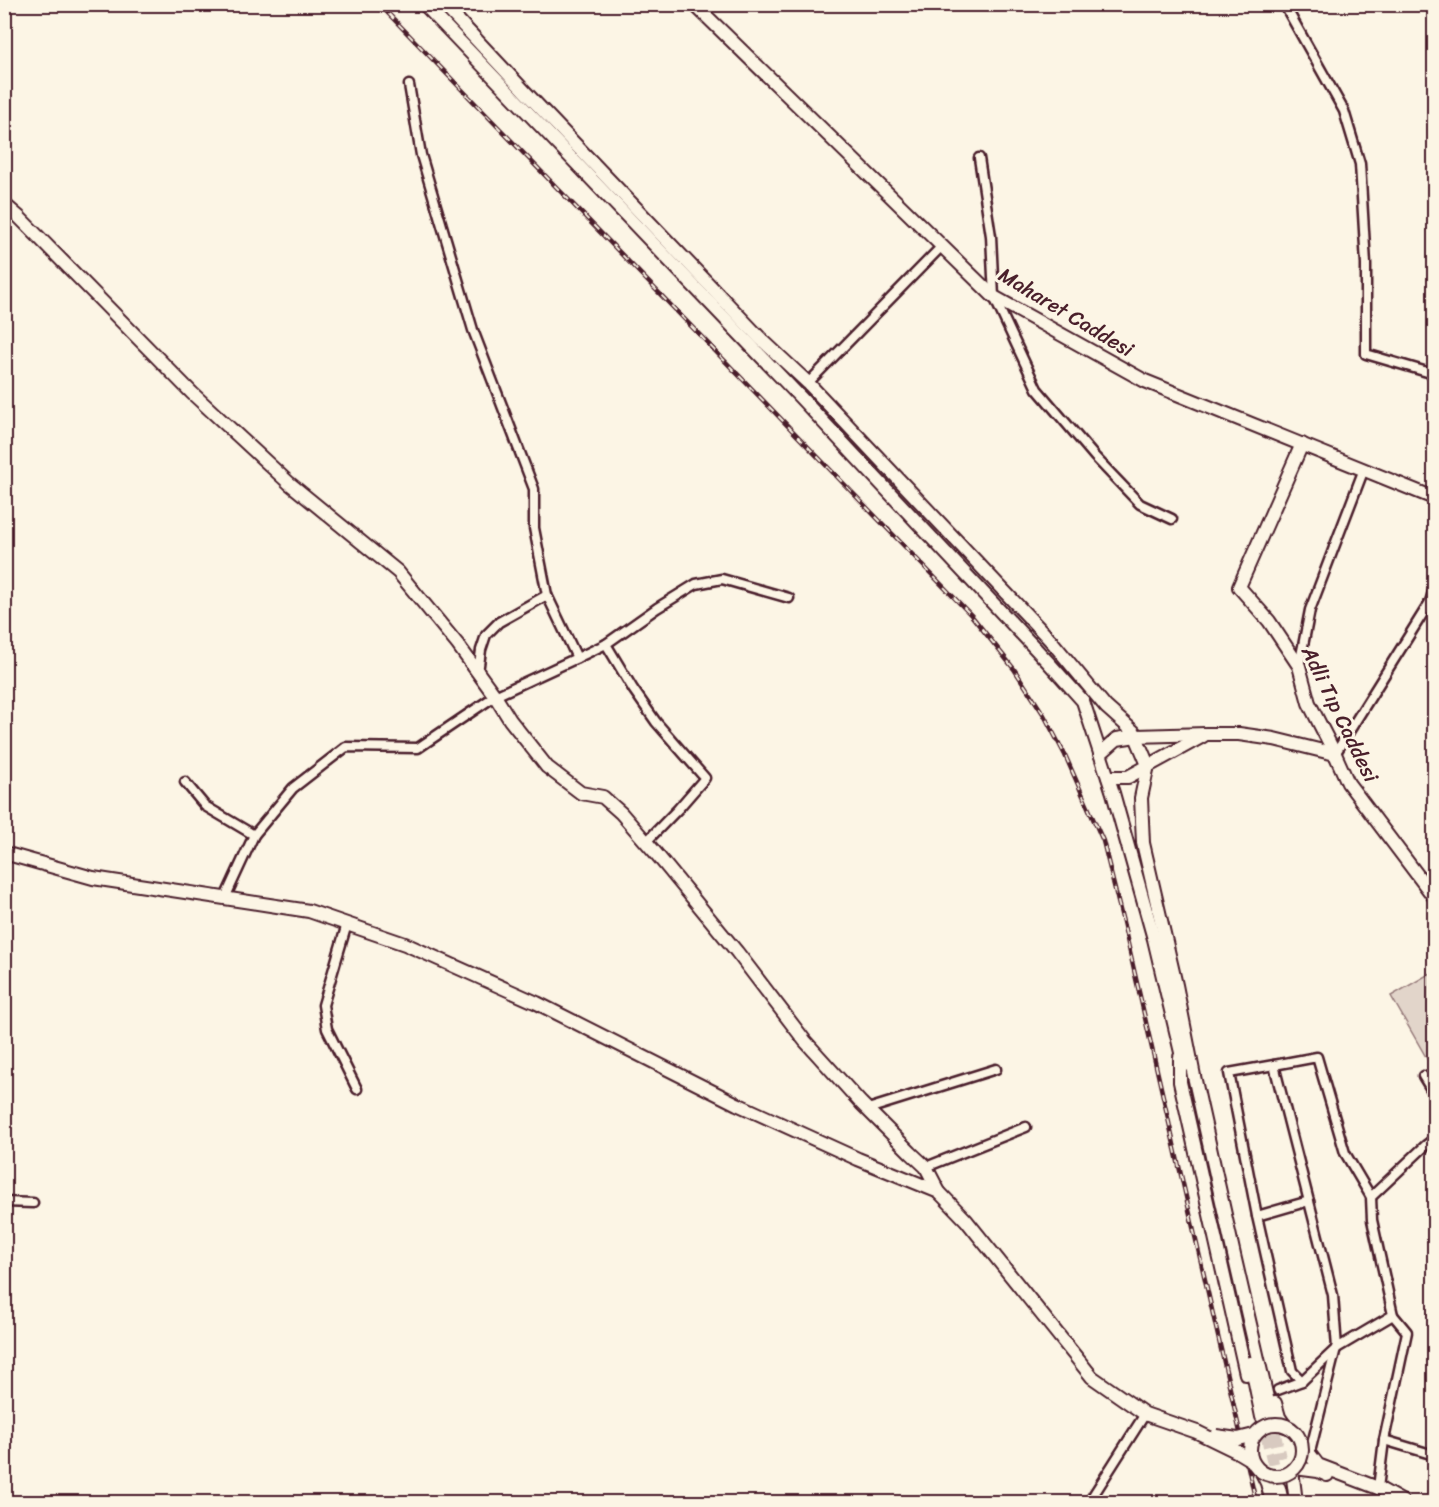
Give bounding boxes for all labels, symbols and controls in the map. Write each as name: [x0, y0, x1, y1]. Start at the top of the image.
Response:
street label: Maharet Caddesi: [991, 256, 1142, 368]
street label: Adli Tıp Caddesi: [1290, 638, 1390, 790]

